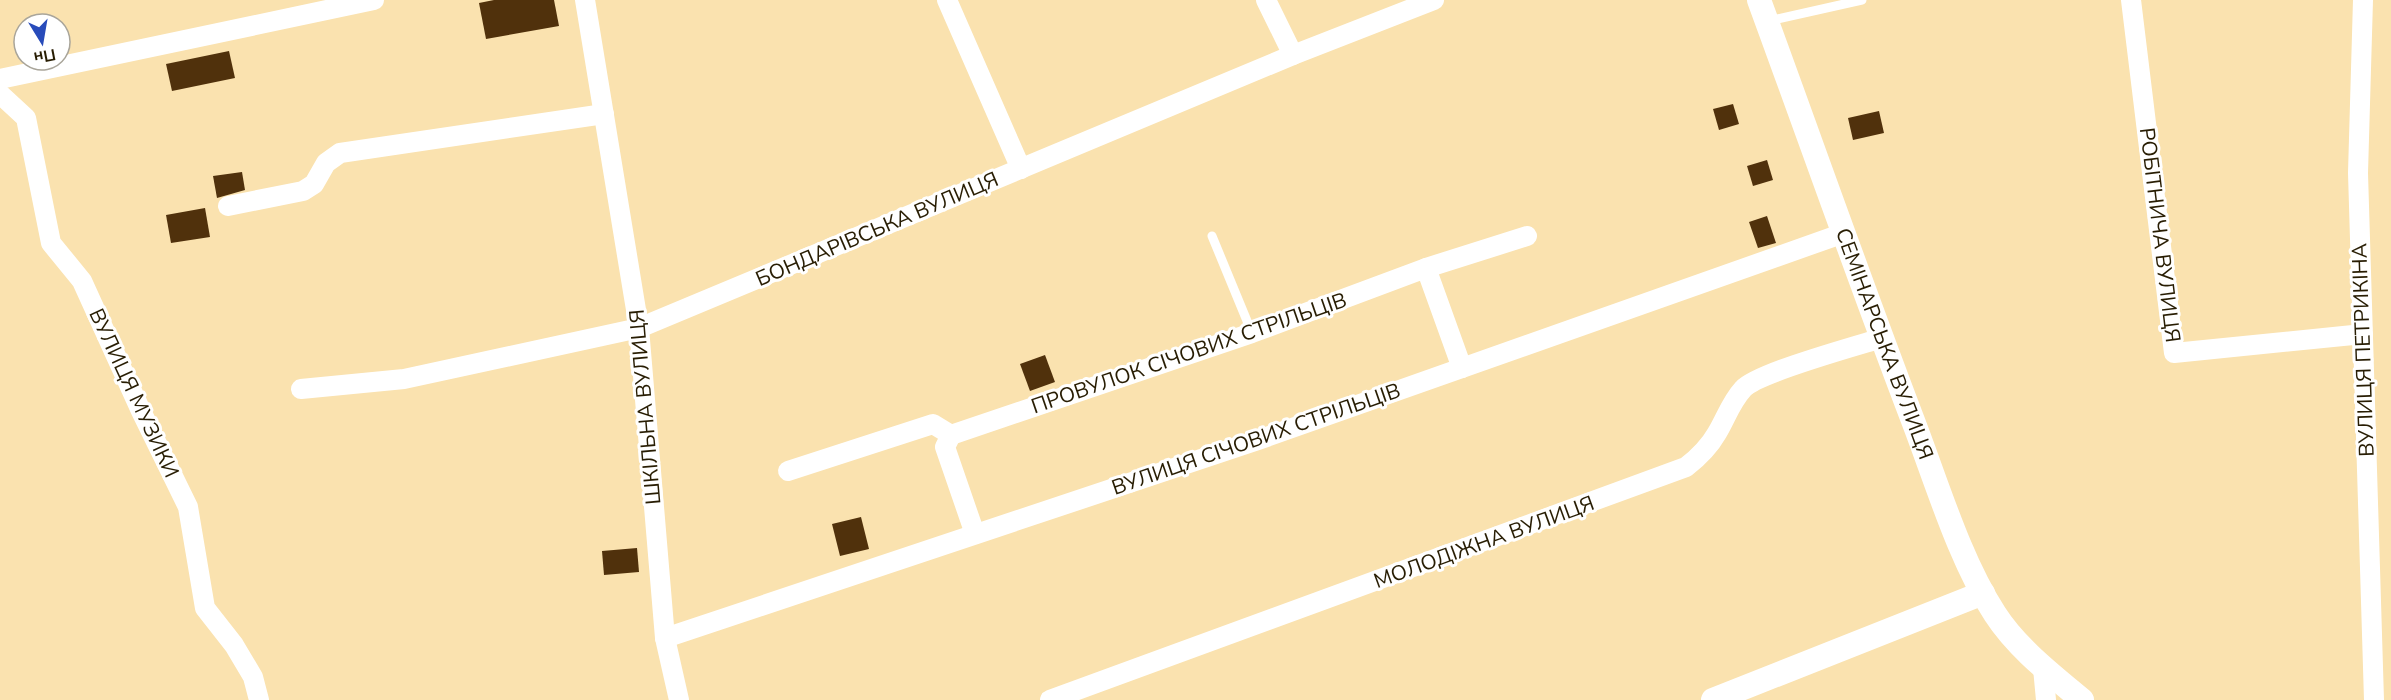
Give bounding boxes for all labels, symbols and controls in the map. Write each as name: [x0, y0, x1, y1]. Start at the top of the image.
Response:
north arrow: [12, 12, 72, 72]
text: Пн: [32, 43, 58, 69]
street label: РОБІТНИЧА ВУЛИЦЯ: [2133, 126, 2187, 344]
street label: БОНДАРІВСЬКА ВУЛИЦЯ: [751, 165, 1003, 293]
street label: СЕМІНАРСЬКА ВУЛИЦЯ: [1829, 224, 1940, 463]
street label: ВУЛИЦЯ ПЕТРИКІНА: [2345, 243, 2381, 457]
street label: ПРОВУЛОК СІЧОВИХ СТРІЛЬЦІВ: [1027, 286, 1351, 420]
street label: ВУЛИЦЯ МУЗИКИ: [82, 304, 186, 482]
street label: ШКІЛЬНА ВУЛИЦЯ: [623, 308, 667, 506]
street label: ВУЛИЦЯ СІЧОВИХ СТРІЛЬЦІВ: [1108, 376, 1404, 502]
street label: МОЛОДІЖНА ВУЛИЦЯ: [1370, 489, 1598, 595]

